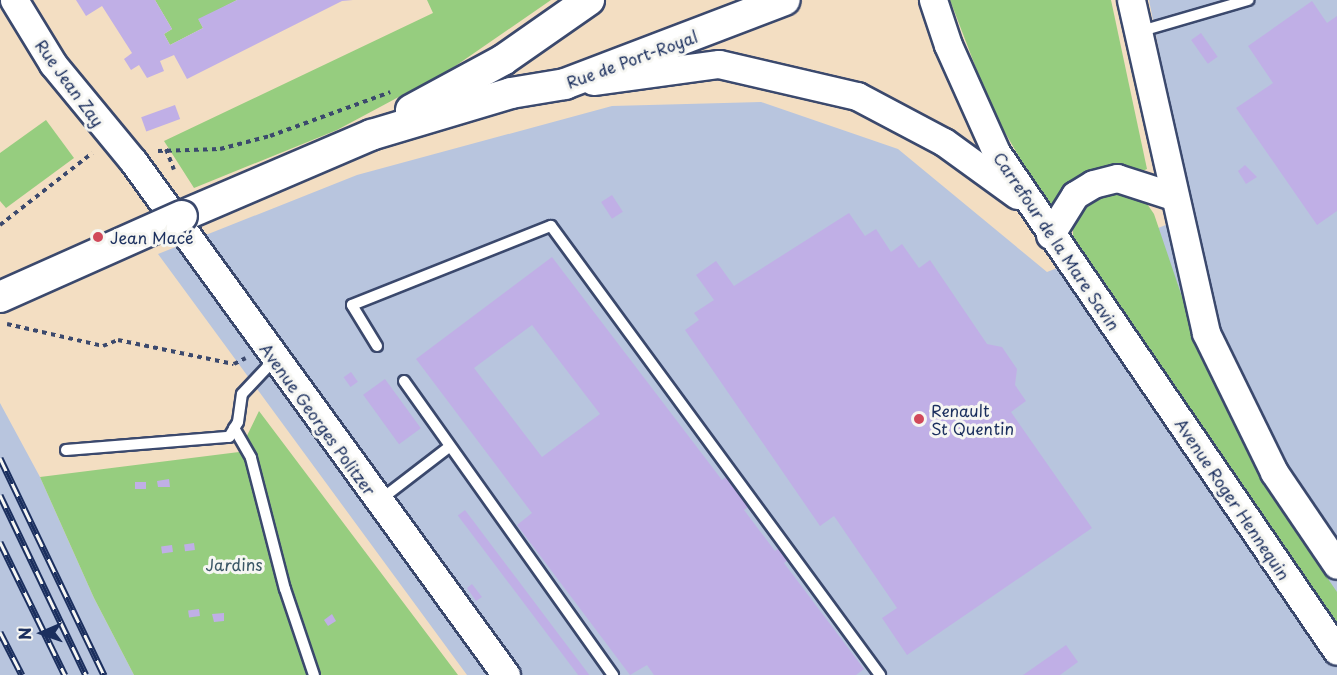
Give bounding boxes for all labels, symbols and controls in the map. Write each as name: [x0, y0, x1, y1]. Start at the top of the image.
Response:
street label: Rue de Port-Royal: [563, 26, 701, 92]
street label: Rue Jean Zay: [31, 34, 109, 132]
street label: Carrefour de la Mare Savin: [990, 149, 1124, 333]
place label: Jean Macé: [110, 227, 193, 247]
marker: Jean Macé: [91, 230, 105, 244]
street label: Avenue Georges Politzer: [256, 339, 380, 499]
place label: Renault St Quentin: [931, 400, 1014, 438]
marker: Renault St Quentin: [912, 412, 926, 426]
street label: Avenue Roger Hennequin: [1172, 415, 1294, 583]
park label: Jardins: [205, 554, 263, 574]
north arrow: [12, 603, 72, 663]
text: N: [12, 627, 36, 640]

